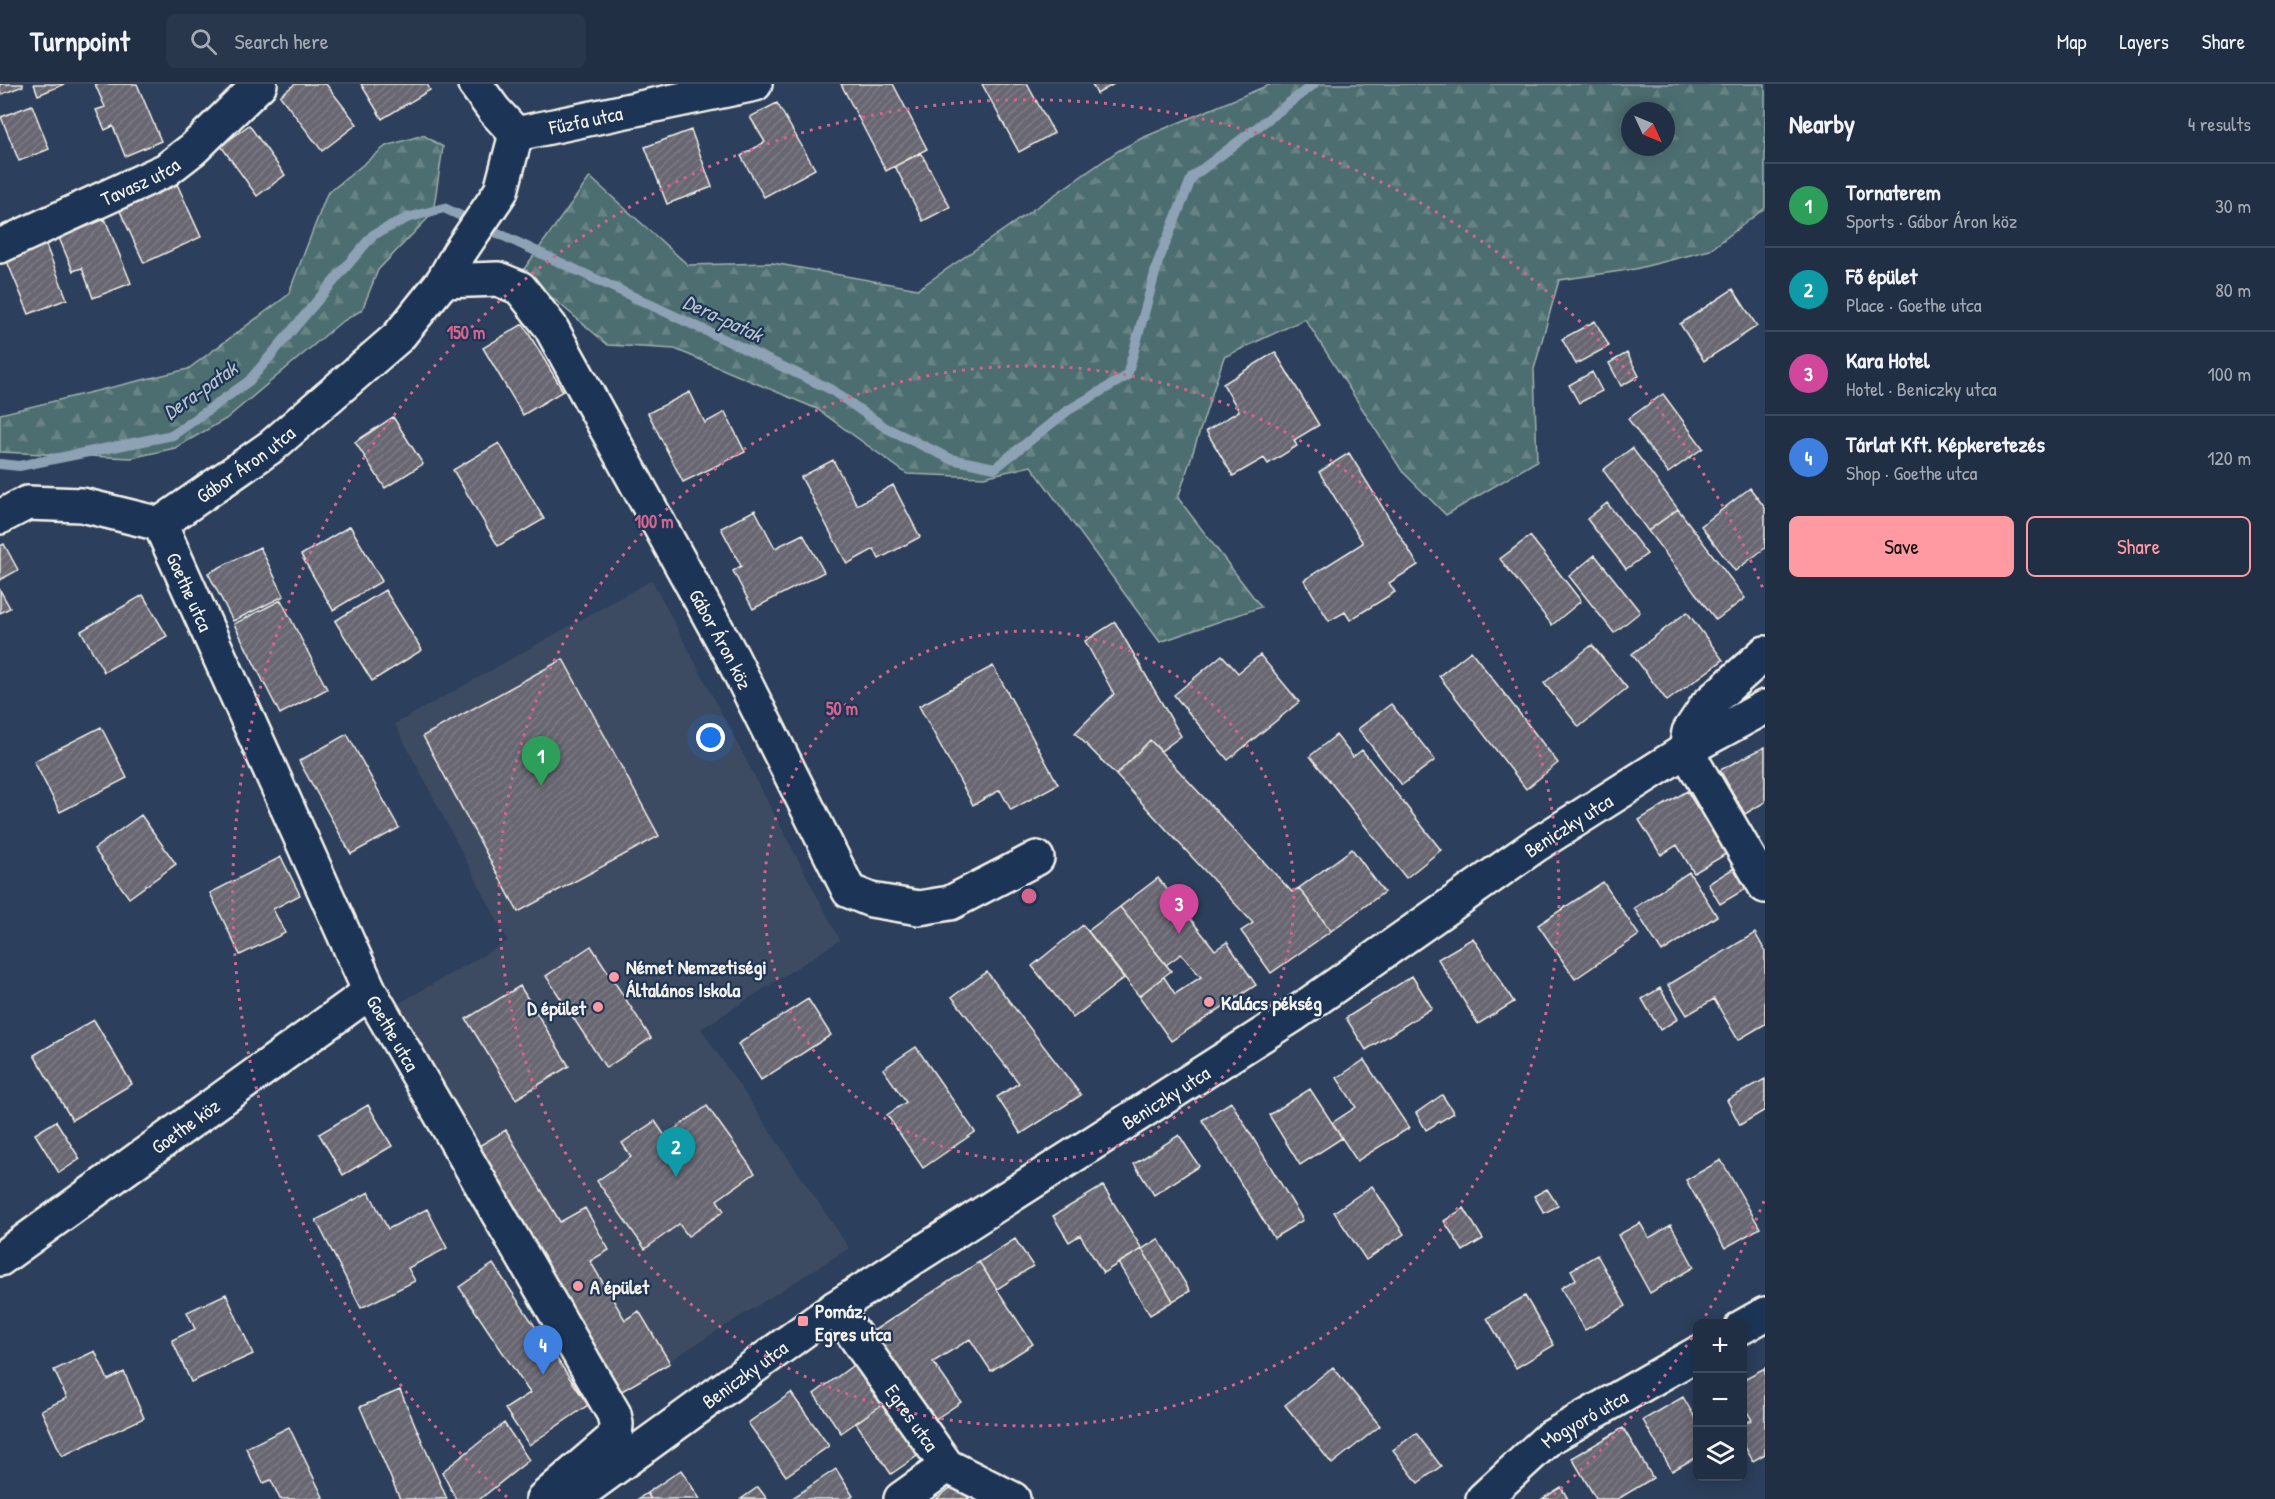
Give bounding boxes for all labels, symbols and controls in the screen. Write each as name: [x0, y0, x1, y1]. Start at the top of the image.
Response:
search box: [166, 14, 586, 68]
text: Turnpoint: [30, 22, 130, 60]
icon: search: [187, 25, 220, 58]
text: Search here: [235, 26, 329, 56]
text: Map: [2057, 27, 2086, 56]
text: Layers: [2119, 27, 2169, 56]
text: Share: [2202, 27, 2245, 56]
street label: Fűzfa utca: [546, 99, 625, 140]
north arrow: [1621, 102, 1675, 156]
text: Nearby: [1789, 106, 1855, 141]
text: 4 results: [2188, 110, 2251, 137]
street label: Tavasz utca: [96, 151, 185, 212]
text: Tornaterem: [1846, 177, 1941, 207]
text: 1: [1805, 192, 1812, 219]
text: 30 m: [2215, 192, 2251, 219]
text: Sports · Gábor Áron köz: [1846, 207, 2017, 234]
text: Fő épület: [1846, 261, 1917, 291]
text: 2: [1804, 276, 1813, 303]
text: 80 m: [2215, 276, 2251, 303]
water label: Dera-patak: [679, 287, 769, 350]
text: Place · Goethe utca: [1846, 291, 1982, 318]
text: 150 m: [447, 320, 485, 345]
text: Kara Hotel: [1846, 345, 1930, 375]
water label: Dera-patak: [157, 353, 245, 426]
text: 3: [1804, 360, 1813, 387]
text: 100 m: [2208, 360, 2251, 387]
text: Hotel · Beniczky utca: [1846, 375, 1997, 402]
street label: Gábor Áron utca: [190, 419, 300, 509]
text: Tárlat Kft. Képkeretezés: [1846, 429, 2045, 459]
text: 4: [1805, 444, 1812, 471]
text: 120 m: [2207, 444, 2251, 471]
text: Shop · Goethe utca: [1846, 459, 1977, 486]
text: 100 m: [634, 509, 674, 534]
button: Save: [1789, 516, 2014, 577]
button: Share: [2026, 516, 2251, 577]
street label: Goethe utca: [161, 548, 220, 636]
street label: Gábor Áron köz: [684, 584, 760, 694]
text: 50 m: [826, 696, 858, 721]
your location: [696, 723, 725, 752]
pin: 1: [522, 736, 560, 786]
street label: Beniczky utca: [1518, 787, 1617, 863]
pin: 3: [1160, 884, 1198, 934]
centre of rings: [1019, 886, 1039, 906]
place label: Német Nemzetiségi Általános Iskola: [626, 953, 767, 1003]
marker: Német Nemzetiségi Általános Iskola: [607, 970, 621, 984]
place label: Kalács pékség: [1221, 989, 1322, 1017]
street label: Goethe utca: [361, 990, 426, 1076]
place label: D épület: [527, 994, 587, 1022]
marker: Kalács pékség: [1202, 995, 1216, 1009]
marker: D épület: [591, 1000, 605, 1014]
street label: Beniczky utca: [1116, 1059, 1215, 1135]
street label: Goethe köz: [145, 1091, 225, 1159]
pin: 2: [656, 1128, 696, 1177]
place label: A épület: [590, 1273, 650, 1301]
marker: A épület: [571, 1279, 585, 1293]
place label: Pomáz, Egres utca: [815, 1297, 891, 1348]
marker: Pomáz, Egres utca: [796, 1314, 810, 1328]
map controls: [1693, 1319, 1747, 1481]
button: +: [1693, 1319, 1747, 1373]
pin: 4: [524, 1326, 562, 1375]
street label: Beniczky utca: [696, 1333, 793, 1414]
button: −: [1693, 1373, 1747, 1427]
street label: Egres utca: [879, 1378, 946, 1456]
street label: Mogyoró utca: [1534, 1382, 1632, 1453]
button: layers: [1693, 1427, 1747, 1481]

